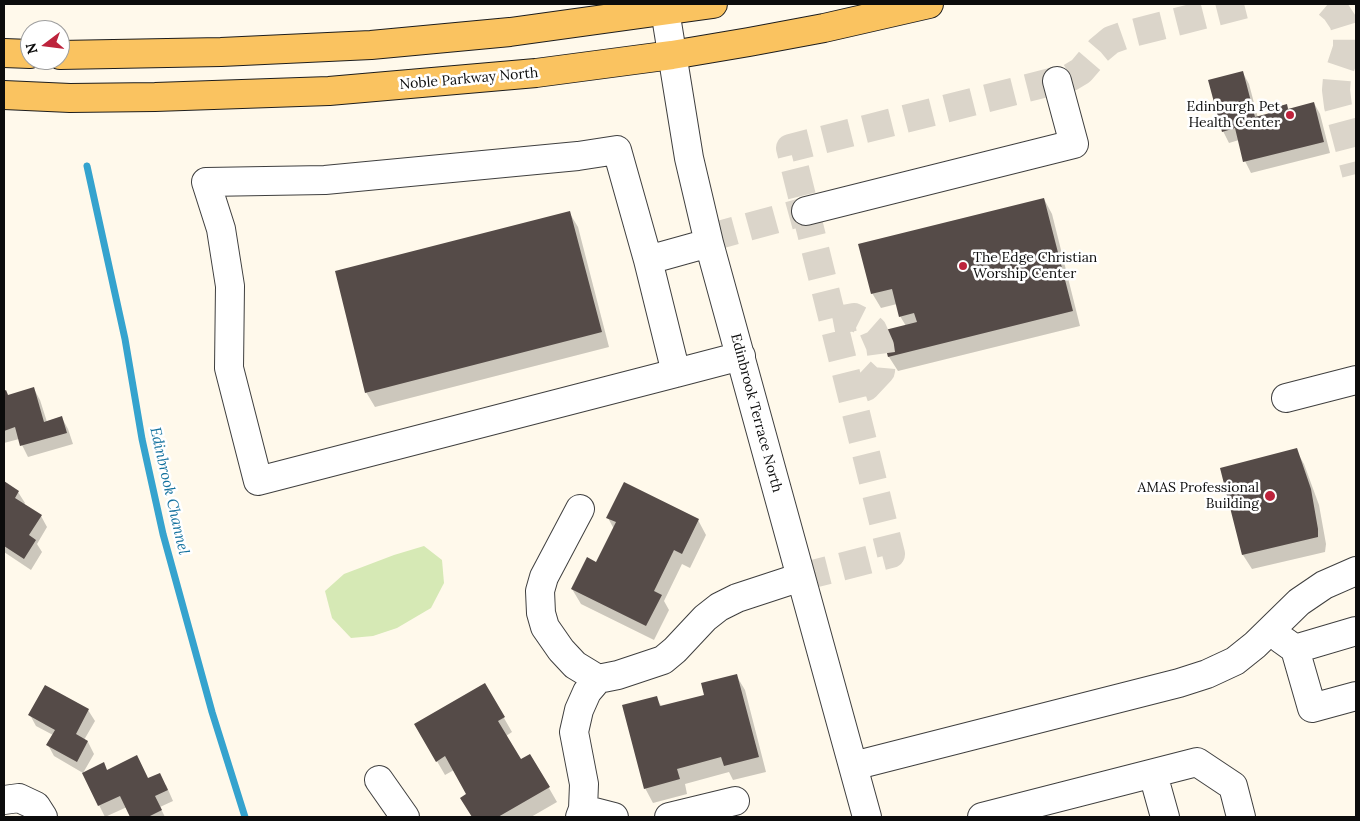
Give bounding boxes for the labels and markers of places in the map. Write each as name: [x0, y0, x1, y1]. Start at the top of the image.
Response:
place label: Edinburgh Pet Health Center: [1187, 99, 1280, 132]
marker: Edinburgh Pet Health Center: [1284, 109, 1296, 121]
place label: The Edge Christian Worship Center: [973, 250, 1097, 282]
marker: The Edge Christian Worship Center: [957, 260, 969, 272]
place label: AMAS Professional Building: [1138, 480, 1259, 512]
marker: AMAS Professional Building: [1263, 489, 1277, 503]

